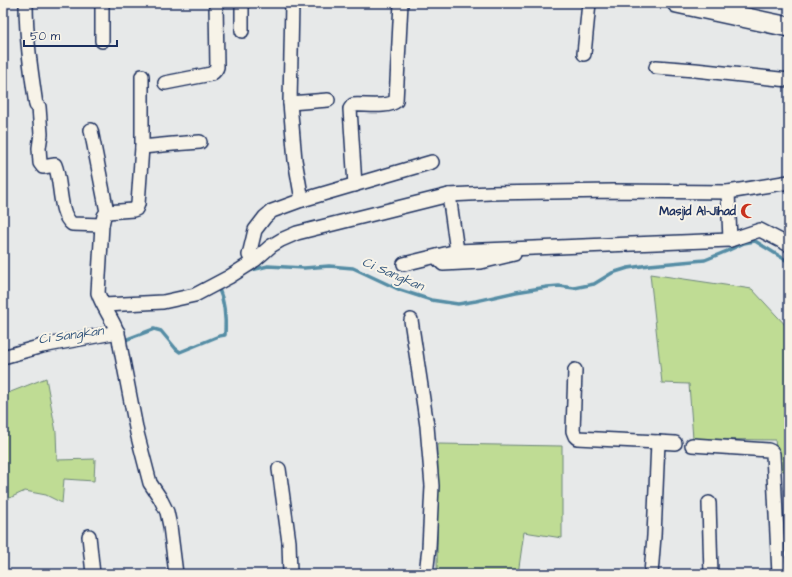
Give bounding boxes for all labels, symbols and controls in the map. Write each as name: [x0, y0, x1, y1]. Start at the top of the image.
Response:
scale bar: [24, 22, 117, 48]
text: 50 m: [30, 28, 61, 45]
mosque icon: Masjid Al-Jihad: [739, 202, 757, 220]
place label: Masjid Al-Jihad: [659, 203, 737, 221]
water label: Ci Sangkan: [359, 253, 428, 297]
water label: Ci Sangkan: [37, 321, 106, 349]

